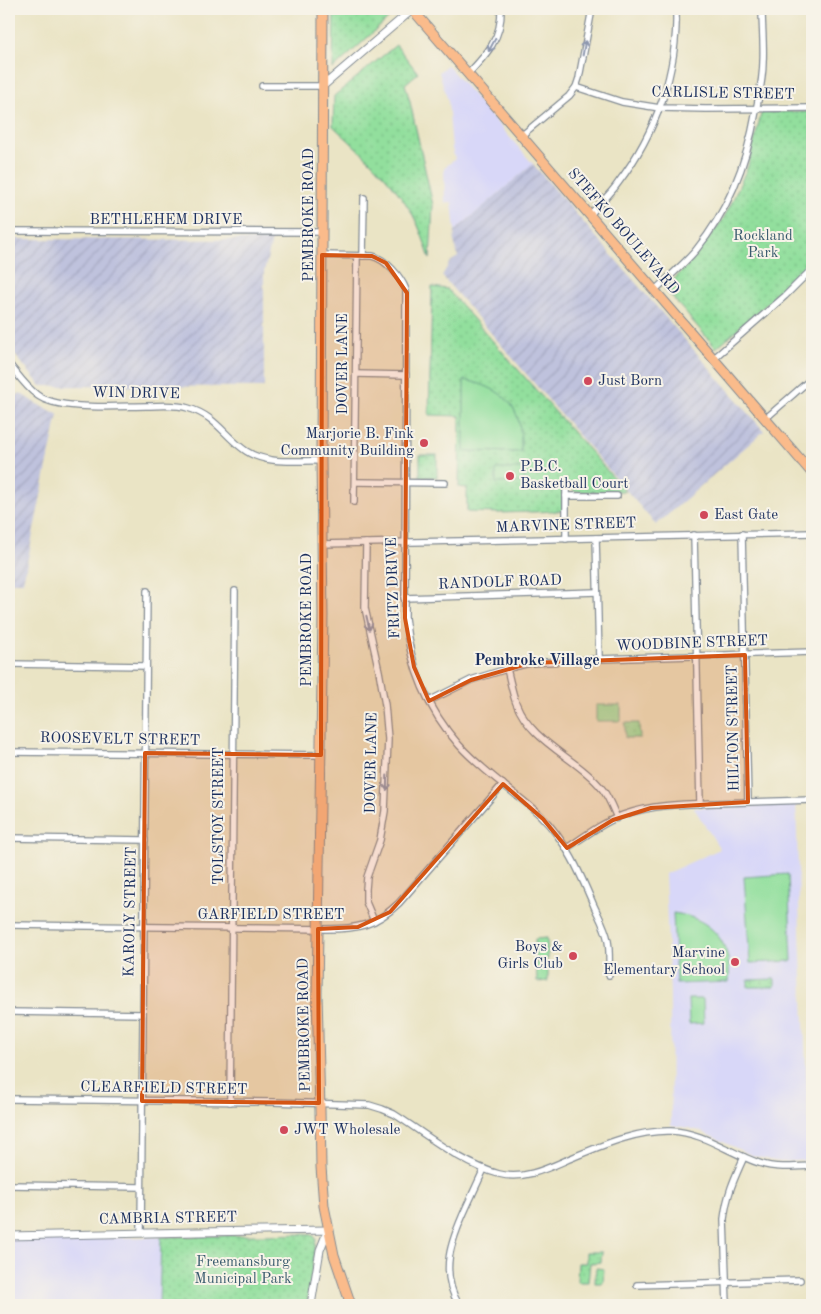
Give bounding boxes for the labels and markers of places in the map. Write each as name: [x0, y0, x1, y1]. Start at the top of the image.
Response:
place label: Just Born: [598, 374, 662, 389]
marker: Just Born: [582, 375, 594, 387]
place label: Marjorie B. Fink Community Building: [281, 427, 414, 459]
marker: Marjorie B. Fink Community Building: [418, 437, 430, 449]
place label: P.B.C. Basketball Court: [520, 460, 629, 492]
marker: P.B.C. Basketball Court: [504, 470, 516, 482]
place label: East Gate: [714, 508, 778, 523]
marker: East Gate: [698, 509, 710, 521]
place label: Boys & Girls Club: [497, 940, 563, 972]
place label: Marvine Elementary School: [603, 946, 725, 978]
marker: Boys & Girls Club: [567, 950, 579, 962]
marker: Marvine Elementary School: [729, 956, 741, 968]
place label: JWT Wholesale: [294, 1123, 401, 1138]
marker: JWT Wholesale: [278, 1124, 290, 1136]

